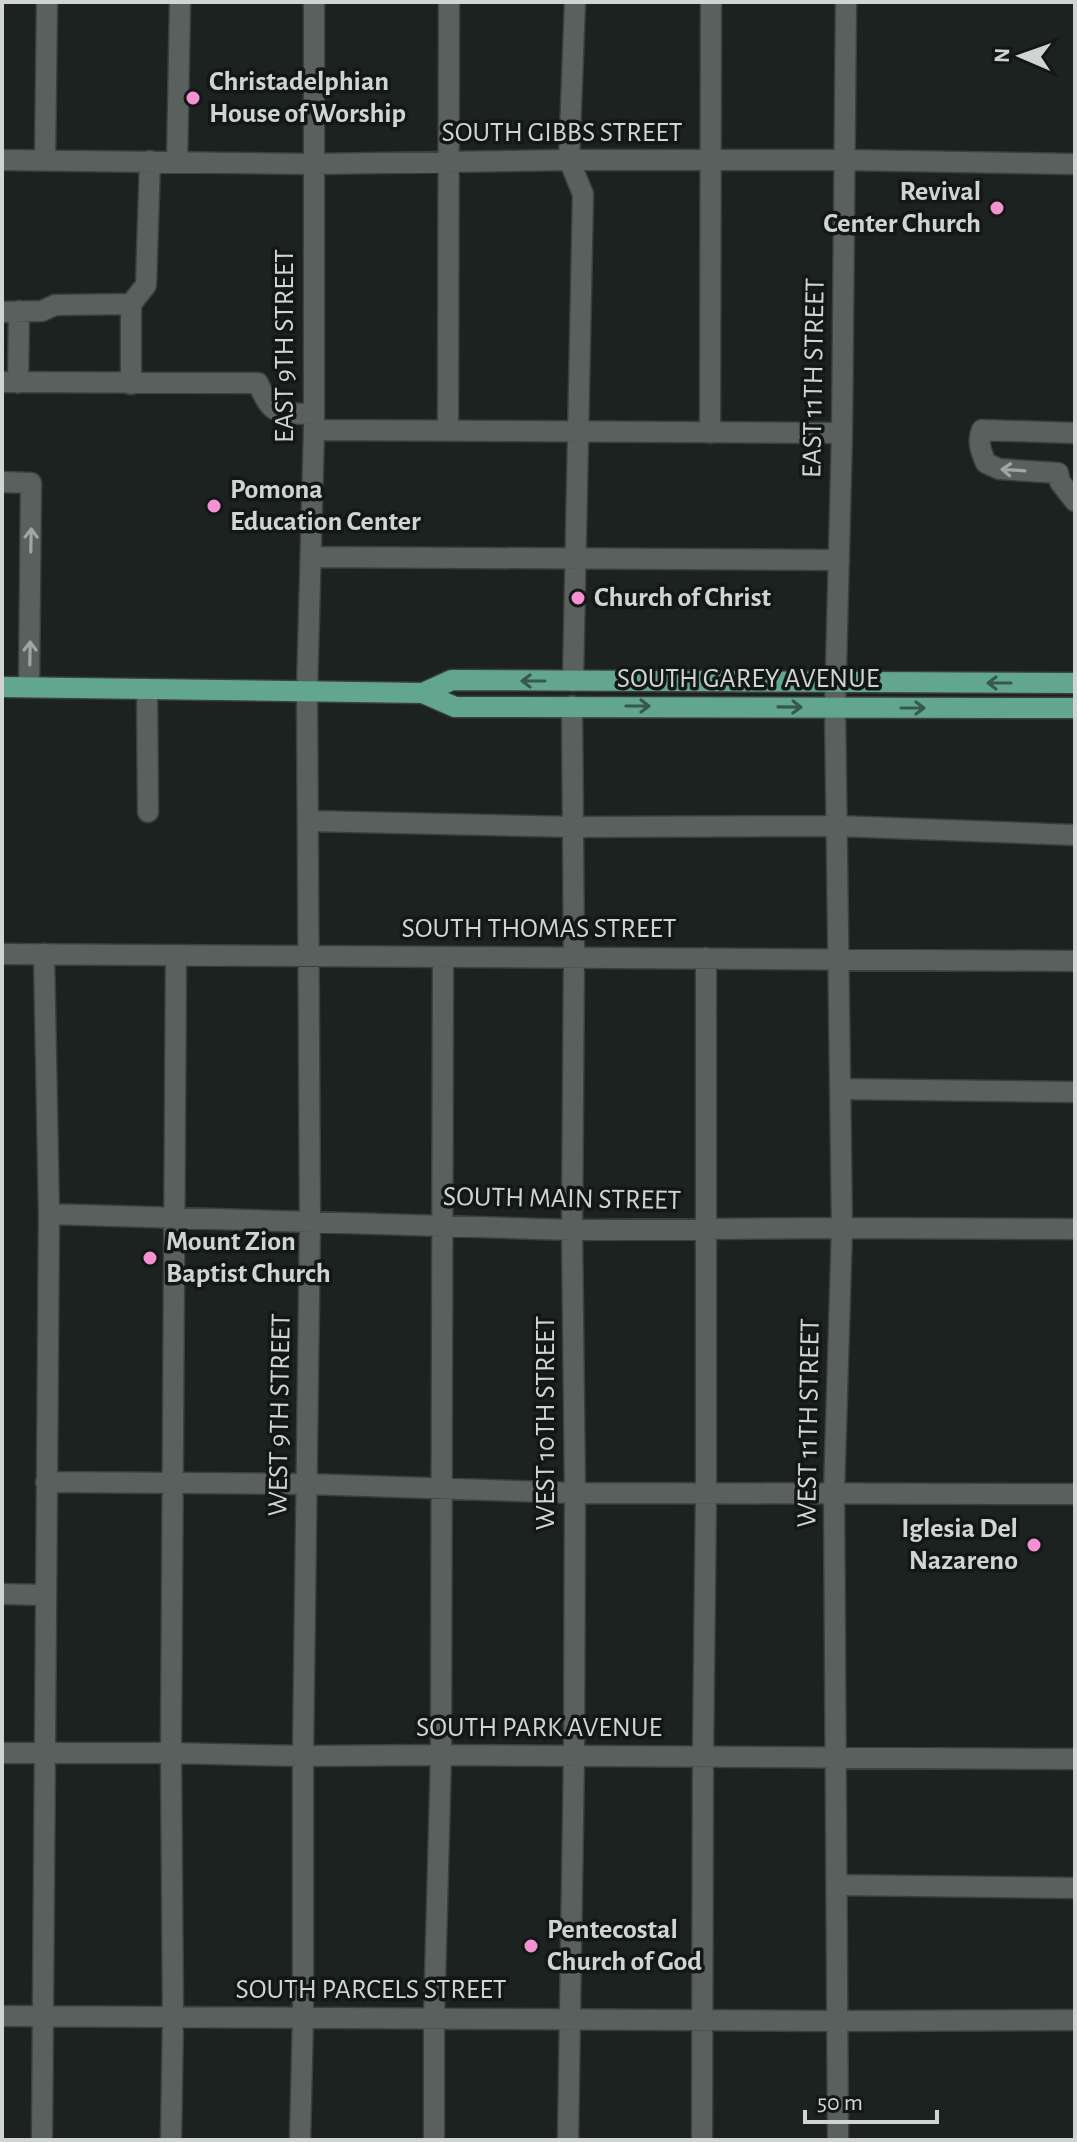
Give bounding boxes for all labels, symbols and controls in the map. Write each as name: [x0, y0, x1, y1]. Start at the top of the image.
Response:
north arrow: [981, 16, 1061, 96]
text: N: [991, 47, 1013, 63]
place label: Christadelphian House of Worship: [209, 68, 406, 128]
marker: Christadelphian House of Worship: [184, 89, 202, 107]
street label: SOUTH GIBBS STREET: [442, 119, 683, 147]
place label: Revival Center Church: [823, 178, 981, 238]
marker: Revival Center Church: [988, 199, 1006, 217]
street label: EAST 9TH STREET: [271, 249, 299, 443]
street label: EAST 11TH STREET: [798, 277, 830, 478]
one-way arrow: [1000, 462, 1027, 477]
place label: Pomona Education Center: [230, 476, 421, 536]
marker: Pomona Education Center: [205, 497, 223, 515]
one-way arrow: [23, 527, 38, 554]
place label: Church of Christ: [594, 584, 771, 612]
marker: Church of Christ: [569, 589, 587, 607]
one-way arrow: [22, 640, 37, 667]
street label: SOUTH GAREY AVENUE: [617, 665, 879, 693]
one-way arrow: [520, 673, 547, 689]
one-way arrow: [986, 675, 1013, 690]
one-way arrow: [624, 698, 651, 714]
one-way arrow: [776, 699, 803, 715]
one-way arrow: [899, 700, 926, 716]
street label: SOUTH THOMAS STREET: [401, 915, 677, 943]
street label: SOUTH MAIN STREET: [443, 1183, 682, 1215]
place label: Mount Zion Baptist Church: [166, 1228, 331, 1288]
marker: Mount Zion Baptist Church: [141, 1249, 159, 1267]
street label: WEST 9TH STREET: [264, 1313, 296, 1517]
street label: WEST 10TH STREET: [532, 1316, 560, 1530]
street label: WEST 11TH STREET: [793, 1318, 825, 1528]
place label: Iglesia Del Nazareno: [901, 1515, 1018, 1575]
marker: Iglesia Del Nazareno: [1025, 1536, 1043, 1554]
street label: SOUTH PARK AVENUE: [416, 1714, 662, 1742]
place label: Pentecostal Church of God: [547, 1916, 702, 1976]
marker: Pentecostal Church of God: [522, 1937, 540, 1955]
street label: SOUTH PARCELS STREET: [236, 1976, 507, 2004]
scale bar: [805, 2074, 937, 2124]
text: 50 m: [817, 2091, 863, 2115]

